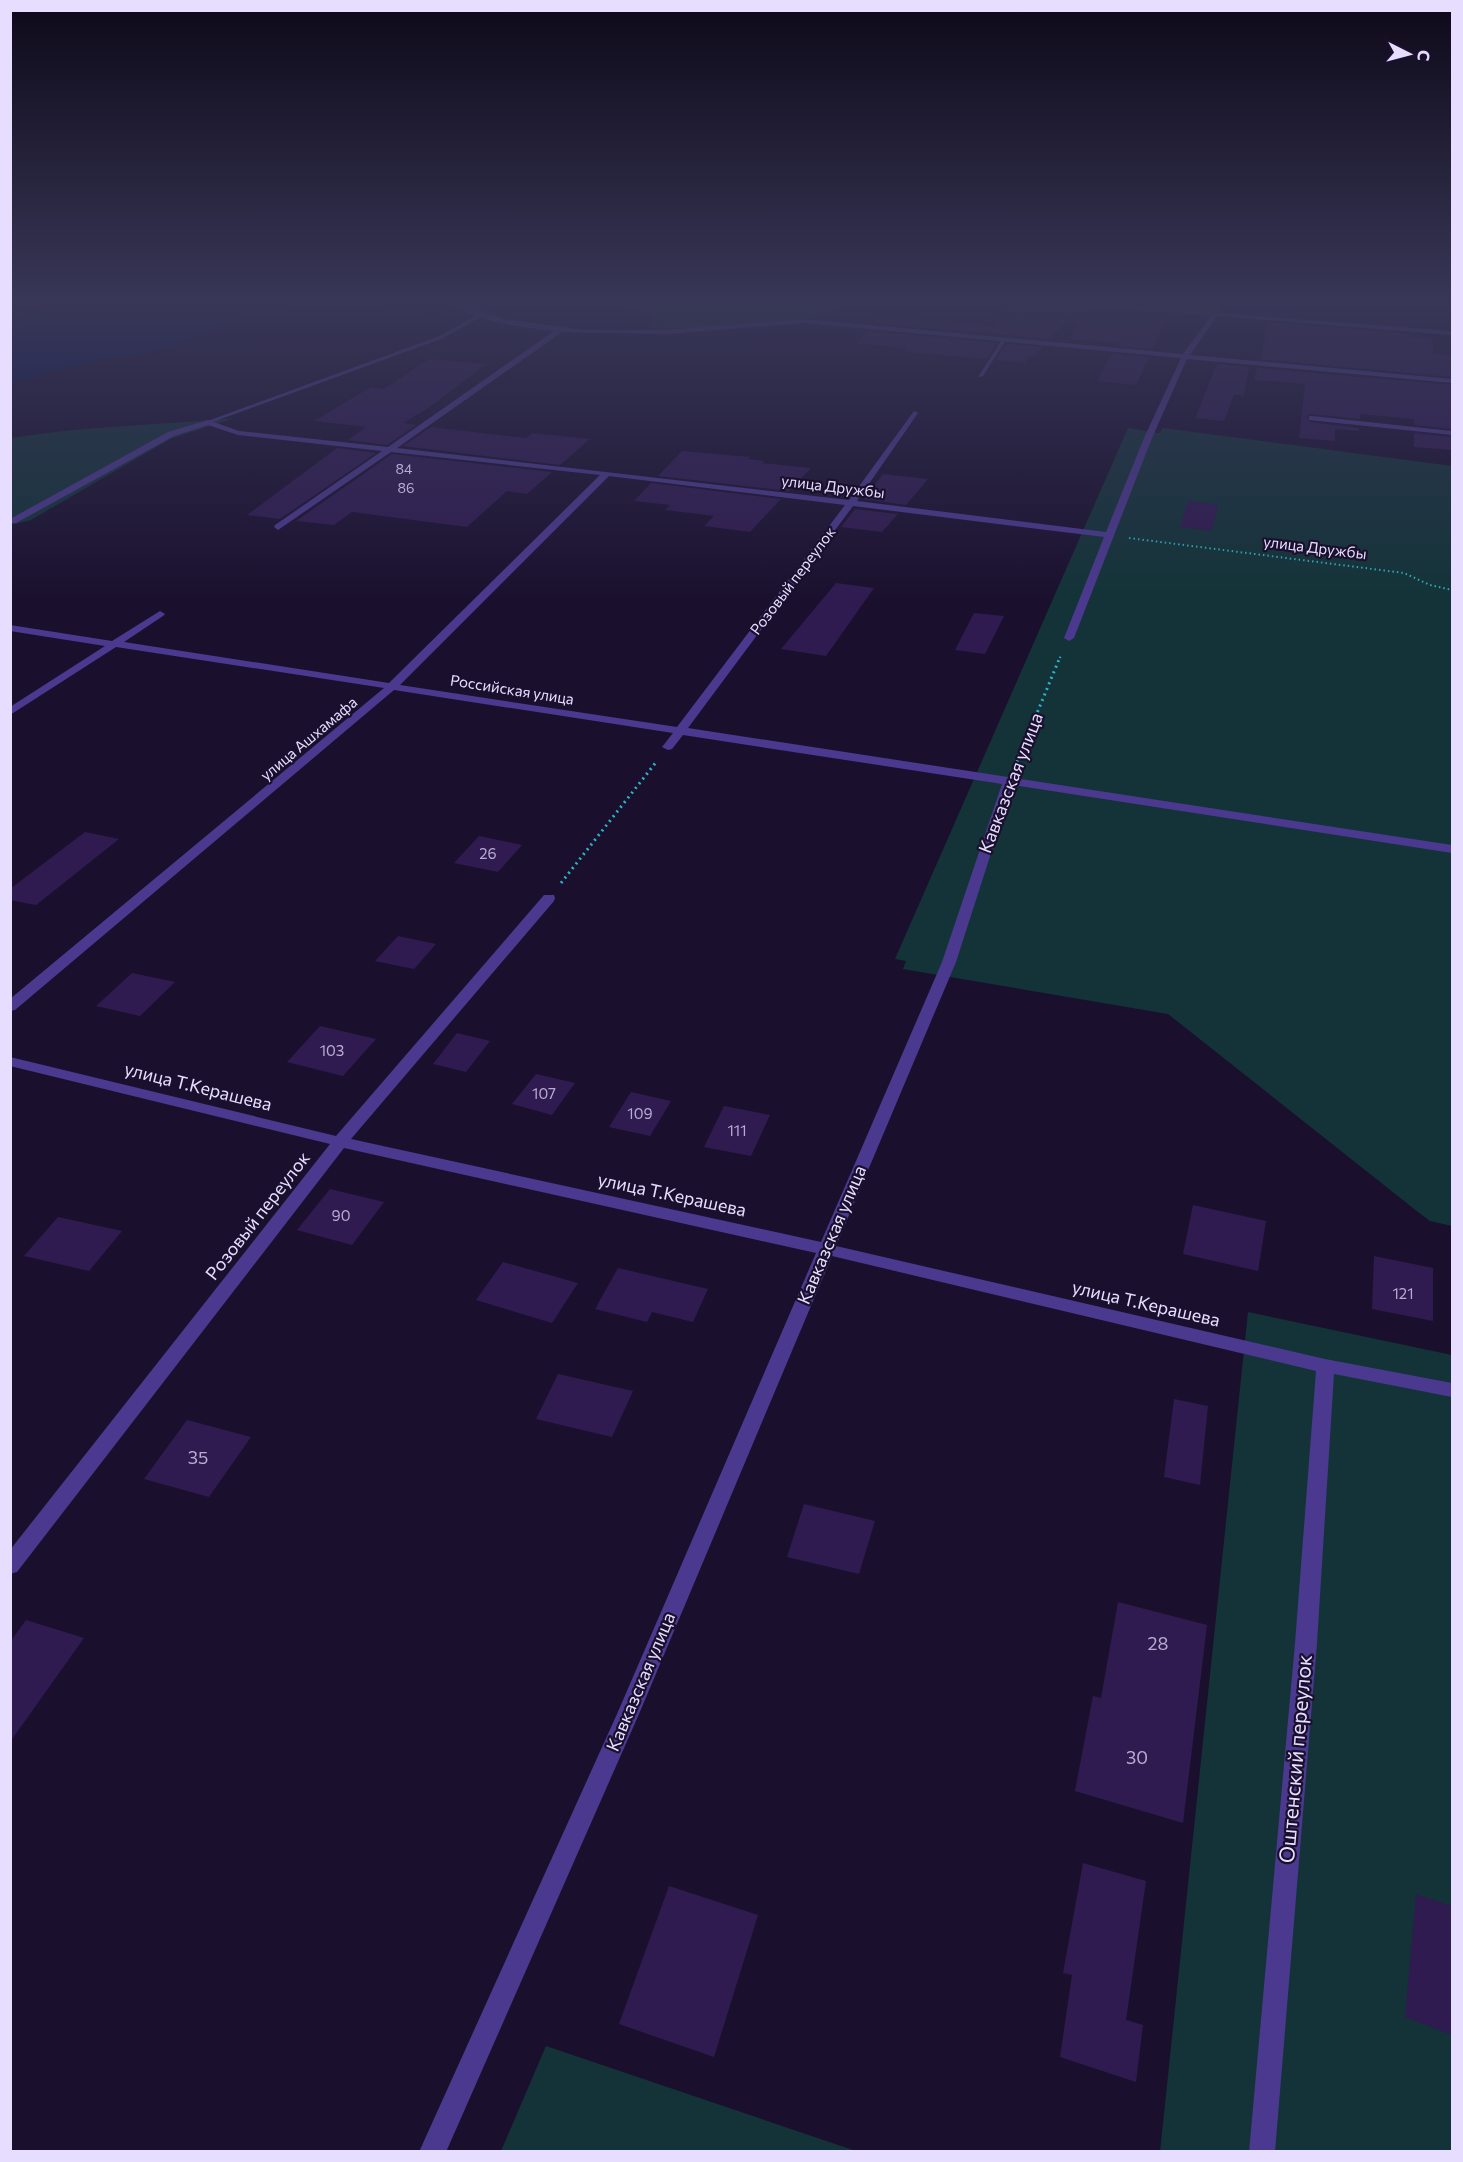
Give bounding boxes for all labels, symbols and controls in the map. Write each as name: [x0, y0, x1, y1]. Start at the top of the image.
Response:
north arrow: [1379, 24, 1439, 84]
text: С: [1414, 49, 1434, 62]
house number: 84: [396, 460, 413, 477]
street label: улица Дружбы: [780, 471, 886, 501]
house number: 86: [398, 479, 415, 496]
street label: Розовый переулок: [746, 523, 839, 638]
street label: улица Дружбы: [1262, 532, 1368, 562]
street label: Российская улица: [449, 670, 575, 708]
street label: улица Ашхамафа: [256, 693, 360, 784]
street label: Кавказcкая улица: [973, 709, 1047, 856]
house number: 26: [479, 844, 497, 862]
house number: 103: [320, 1041, 344, 1059]
street label: улица Т.Керашева: [122, 1057, 274, 1115]
house number: 107: [532, 1084, 556, 1102]
house number: 109: [627, 1104, 653, 1122]
house number: 111: [727, 1121, 747, 1139]
street label: Розовый переулок: [200, 1147, 314, 1284]
street label: Кавказcкая улица: [792, 1162, 870, 1307]
street label: улица Т.Керашева: [596, 1168, 748, 1221]
house number: 90: [332, 1206, 350, 1224]
street label: улица Т.Керашева: [1070, 1275, 1222, 1331]
house number: 121: [1392, 1284, 1414, 1302]
house number: 35: [188, 1446, 208, 1468]
street label: Кавказcкая улица: [601, 1609, 679, 1754]
house number: 28: [1148, 1632, 1169, 1654]
street label: Оштенский переулок: [1273, 1654, 1316, 1864]
house number: 30: [1126, 1746, 1148, 1768]

